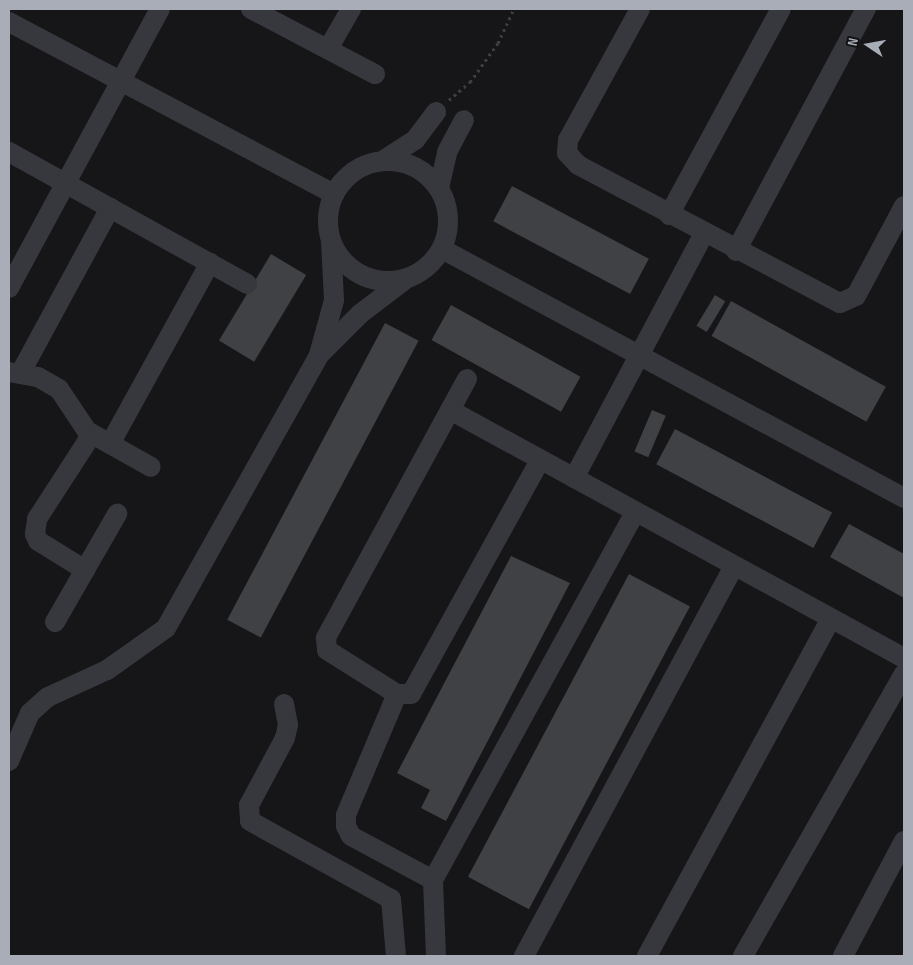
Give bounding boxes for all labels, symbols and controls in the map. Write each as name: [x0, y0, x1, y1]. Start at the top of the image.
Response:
north arrow: [843, 20, 893, 70]
text: N: [844, 36, 862, 47]

